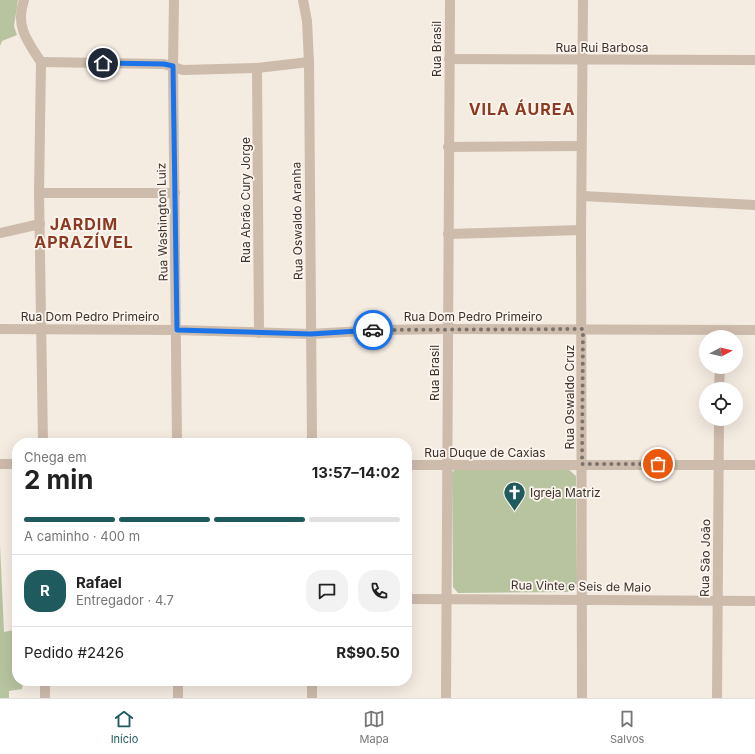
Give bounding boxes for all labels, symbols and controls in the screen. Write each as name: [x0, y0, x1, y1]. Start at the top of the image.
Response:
street label: Rua Brasil: [429, 21, 444, 77]
street label: Rua Rui Barbosa: [556, 40, 648, 55]
pin: [86, 46, 120, 80]
icon: home: [92, 52, 114, 74]
district label: VILA ÁUREA: [469, 99, 575, 119]
street label: Rua Abrão Cury Jorge: [238, 137, 253, 263]
street label: Rua Oswaldo Aranha: [288, 162, 306, 280]
street label: Rua Washington Luiz: [153, 163, 171, 281]
district label: JARDIM APRAZÍVEL: [34, 214, 134, 252]
street label: Rua Dom Pedro Primeiro: [21, 309, 159, 324]
street label: Rua Dom Pedro Primeiro: [404, 309, 542, 324]
courier: [353, 310, 393, 350]
icon: car: [362, 319, 384, 341]
north arrow: [699, 330, 743, 374]
map controls: [699, 330, 743, 426]
street label: Rua Brasil: [427, 345, 442, 401]
street label: Rua Oswaldo Cruz: [562, 345, 577, 449]
button: locate: [699, 382, 743, 426]
street label: Rua Duque de Caxias: [424, 445, 546, 460]
pin: [641, 447, 675, 481]
text: Chega em: [24, 449, 87, 465]
icon: bag: [647, 453, 669, 475]
text: 13:57–14:02: [312, 463, 400, 482]
text: 2 min: [24, 464, 94, 495]
church icon: Igreja Matriz: [501, 479, 527, 512]
place label: Igreja Matriz: [530, 485, 601, 500]
street label: Rua São João: [697, 519, 713, 597]
text: A caminho · 400 m: [24, 528, 140, 544]
button: chat: [306, 570, 348, 612]
button: phone: [358, 570, 400, 612]
text: Rafael: [76, 573, 122, 592]
street label: Rua Vinte e Seis de Maio: [511, 577, 651, 595]
text: R: [40, 581, 50, 600]
text: Entregador · 4.7: [76, 592, 174, 608]
text: Pedido #2426: [24, 643, 124, 662]
text: R$90.50: [336, 643, 400, 662]
tab: Início: [111, 708, 138, 746]
tab: Mapa: [360, 708, 389, 746]
tab: Salvos: [610, 708, 644, 746]

